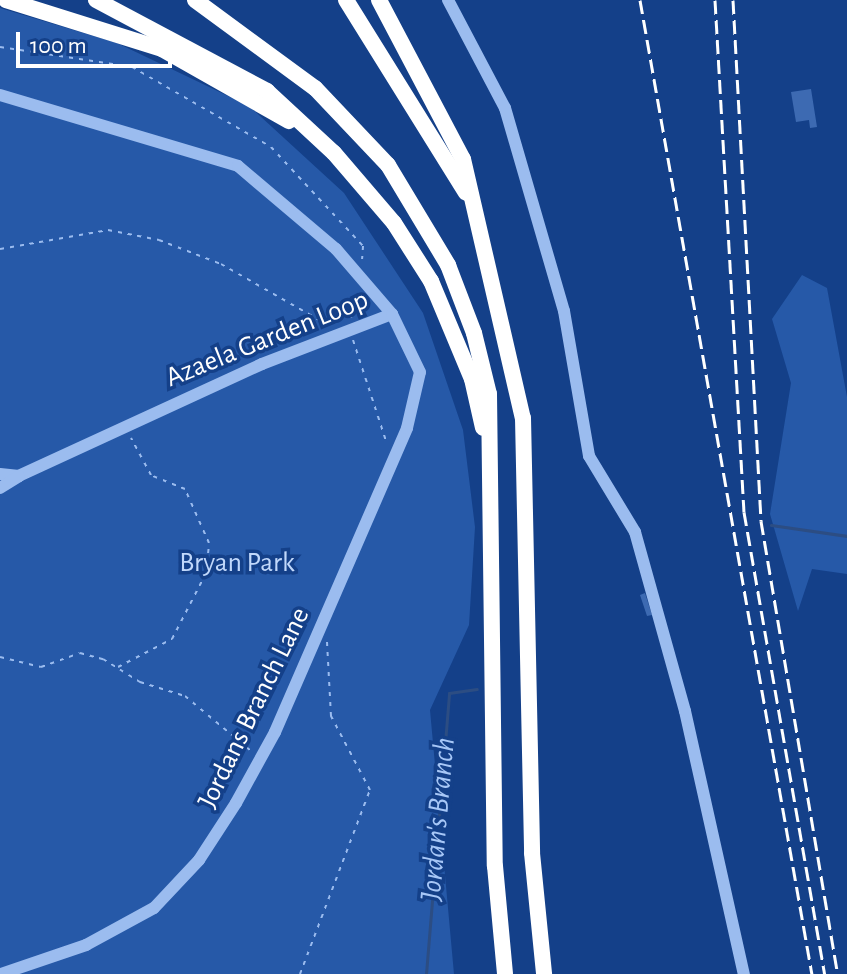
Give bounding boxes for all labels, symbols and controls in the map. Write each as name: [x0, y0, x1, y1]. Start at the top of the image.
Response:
scale bar: [20, 16, 176, 66]
text: 100 m: [30, 34, 87, 58]
street label: Azaela Garden Loop: [161, 283, 373, 395]
park label: Bryan Park: [179, 546, 295, 580]
street label: Jordans Branch Lane: [191, 602, 317, 814]
water label: Jordan's Branch: [413, 736, 463, 902]

